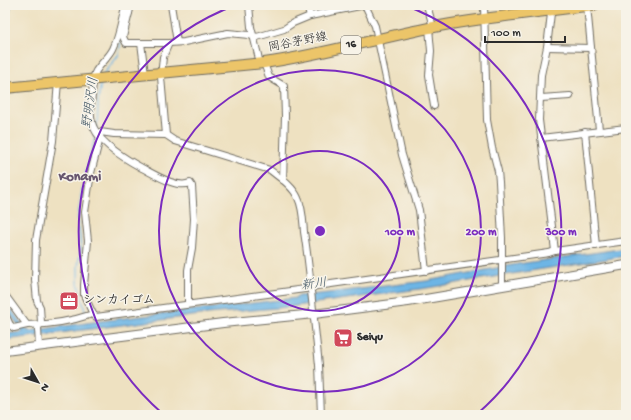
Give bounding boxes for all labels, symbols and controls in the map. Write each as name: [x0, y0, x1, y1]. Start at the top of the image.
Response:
scale bar: [485, 18, 565, 44]
text: 100 m: [490, 27, 521, 41]
street label: 岡谷茅野線: [267, 29, 329, 56]
road number: 16: [341, 36, 361, 54]
water label: 野明沢川: [80, 76, 102, 130]
district label: Konami: [58, 169, 101, 186]
centre of rings: [313, 224, 327, 238]
text: 100 m: [384, 226, 415, 240]
text: 200 m: [466, 226, 497, 240]
text: 300 m: [544, 226, 577, 240]
water label: 新川: [300, 275, 328, 294]
office icon: シンカイゴム: [58, 290, 80, 312]
place label: シンカイゴム: [83, 294, 155, 308]
supermarket icon: Seiyu: [332, 327, 354, 349]
place label: Seiyu: [357, 331, 383, 345]
north arrow: [18, 362, 58, 402]
text: N: [37, 380, 51, 394]

